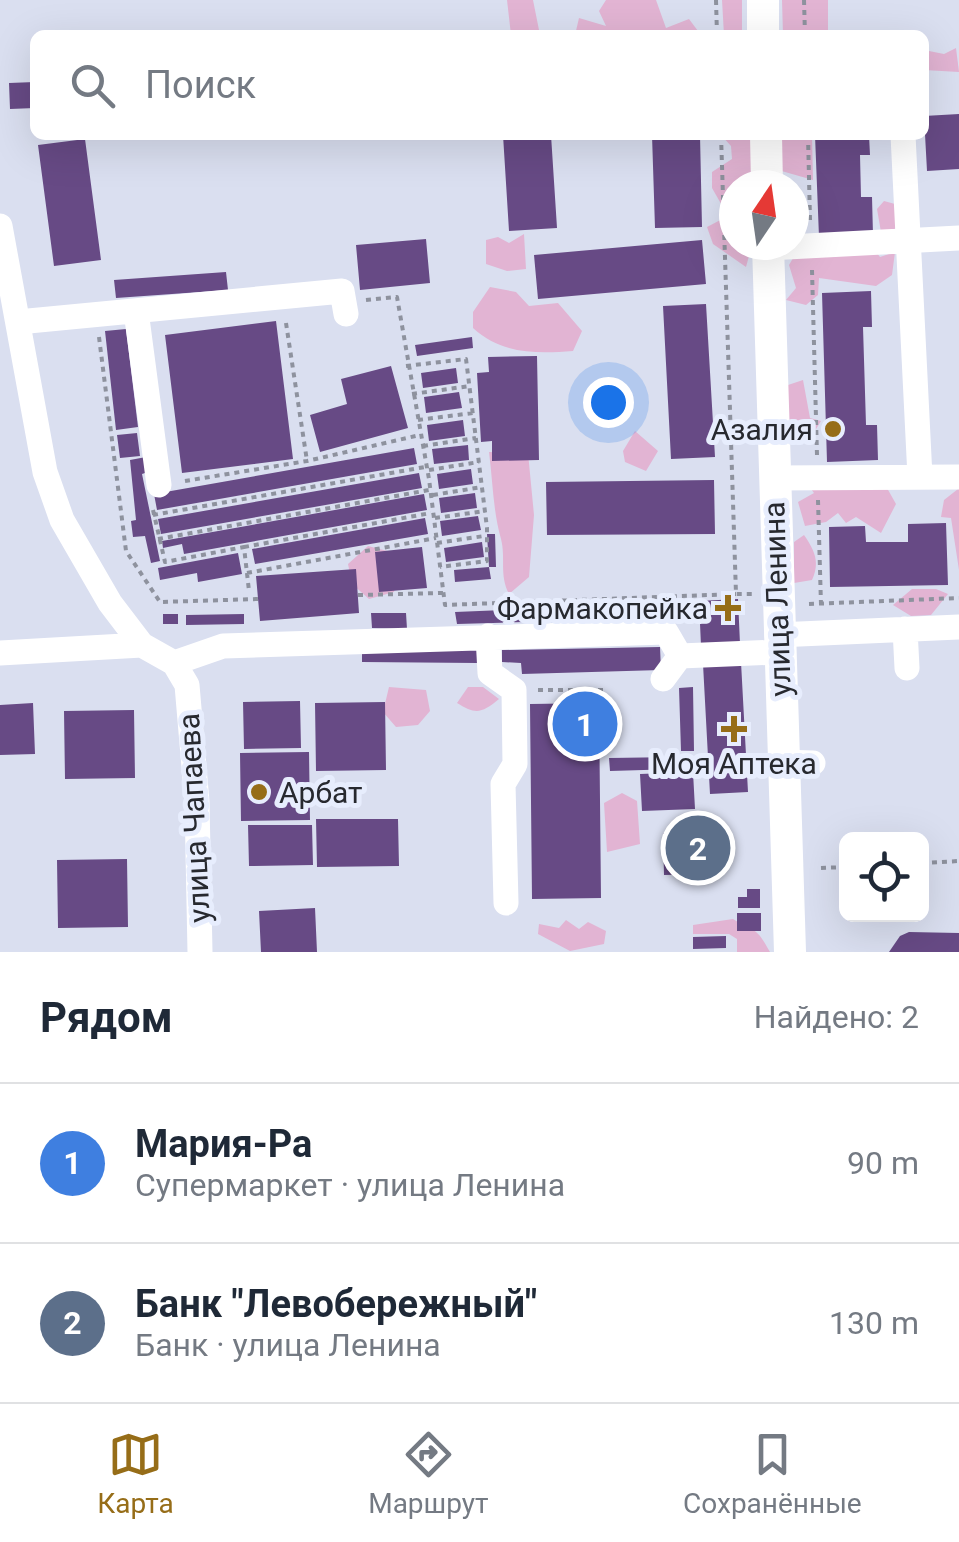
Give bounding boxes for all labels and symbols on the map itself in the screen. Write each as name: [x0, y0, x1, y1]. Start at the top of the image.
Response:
north arrow: [719, 170, 809, 260]
your location: [583, 377, 634, 428]
place label: Азалия: [711, 412, 813, 447]
marker: Азалия: [822, 418, 844, 440]
street label: улица Ленина: [756, 501, 798, 697]
place label: Фармакопейка: [497, 591, 708, 626]
marker: Фармакопейка: [717, 597, 739, 619]
pin: 1: [552, 686, 618, 762]
street label: улица Чапаева: [171, 712, 217, 924]
marker: Моя Аптека: [723, 718, 745, 740]
place label: Моя Аптека: [651, 746, 817, 781]
place label: Арбат: [279, 775, 363, 810]
marker: Арбат: [248, 781, 270, 803]
pin: 2: [666, 810, 730, 886]

